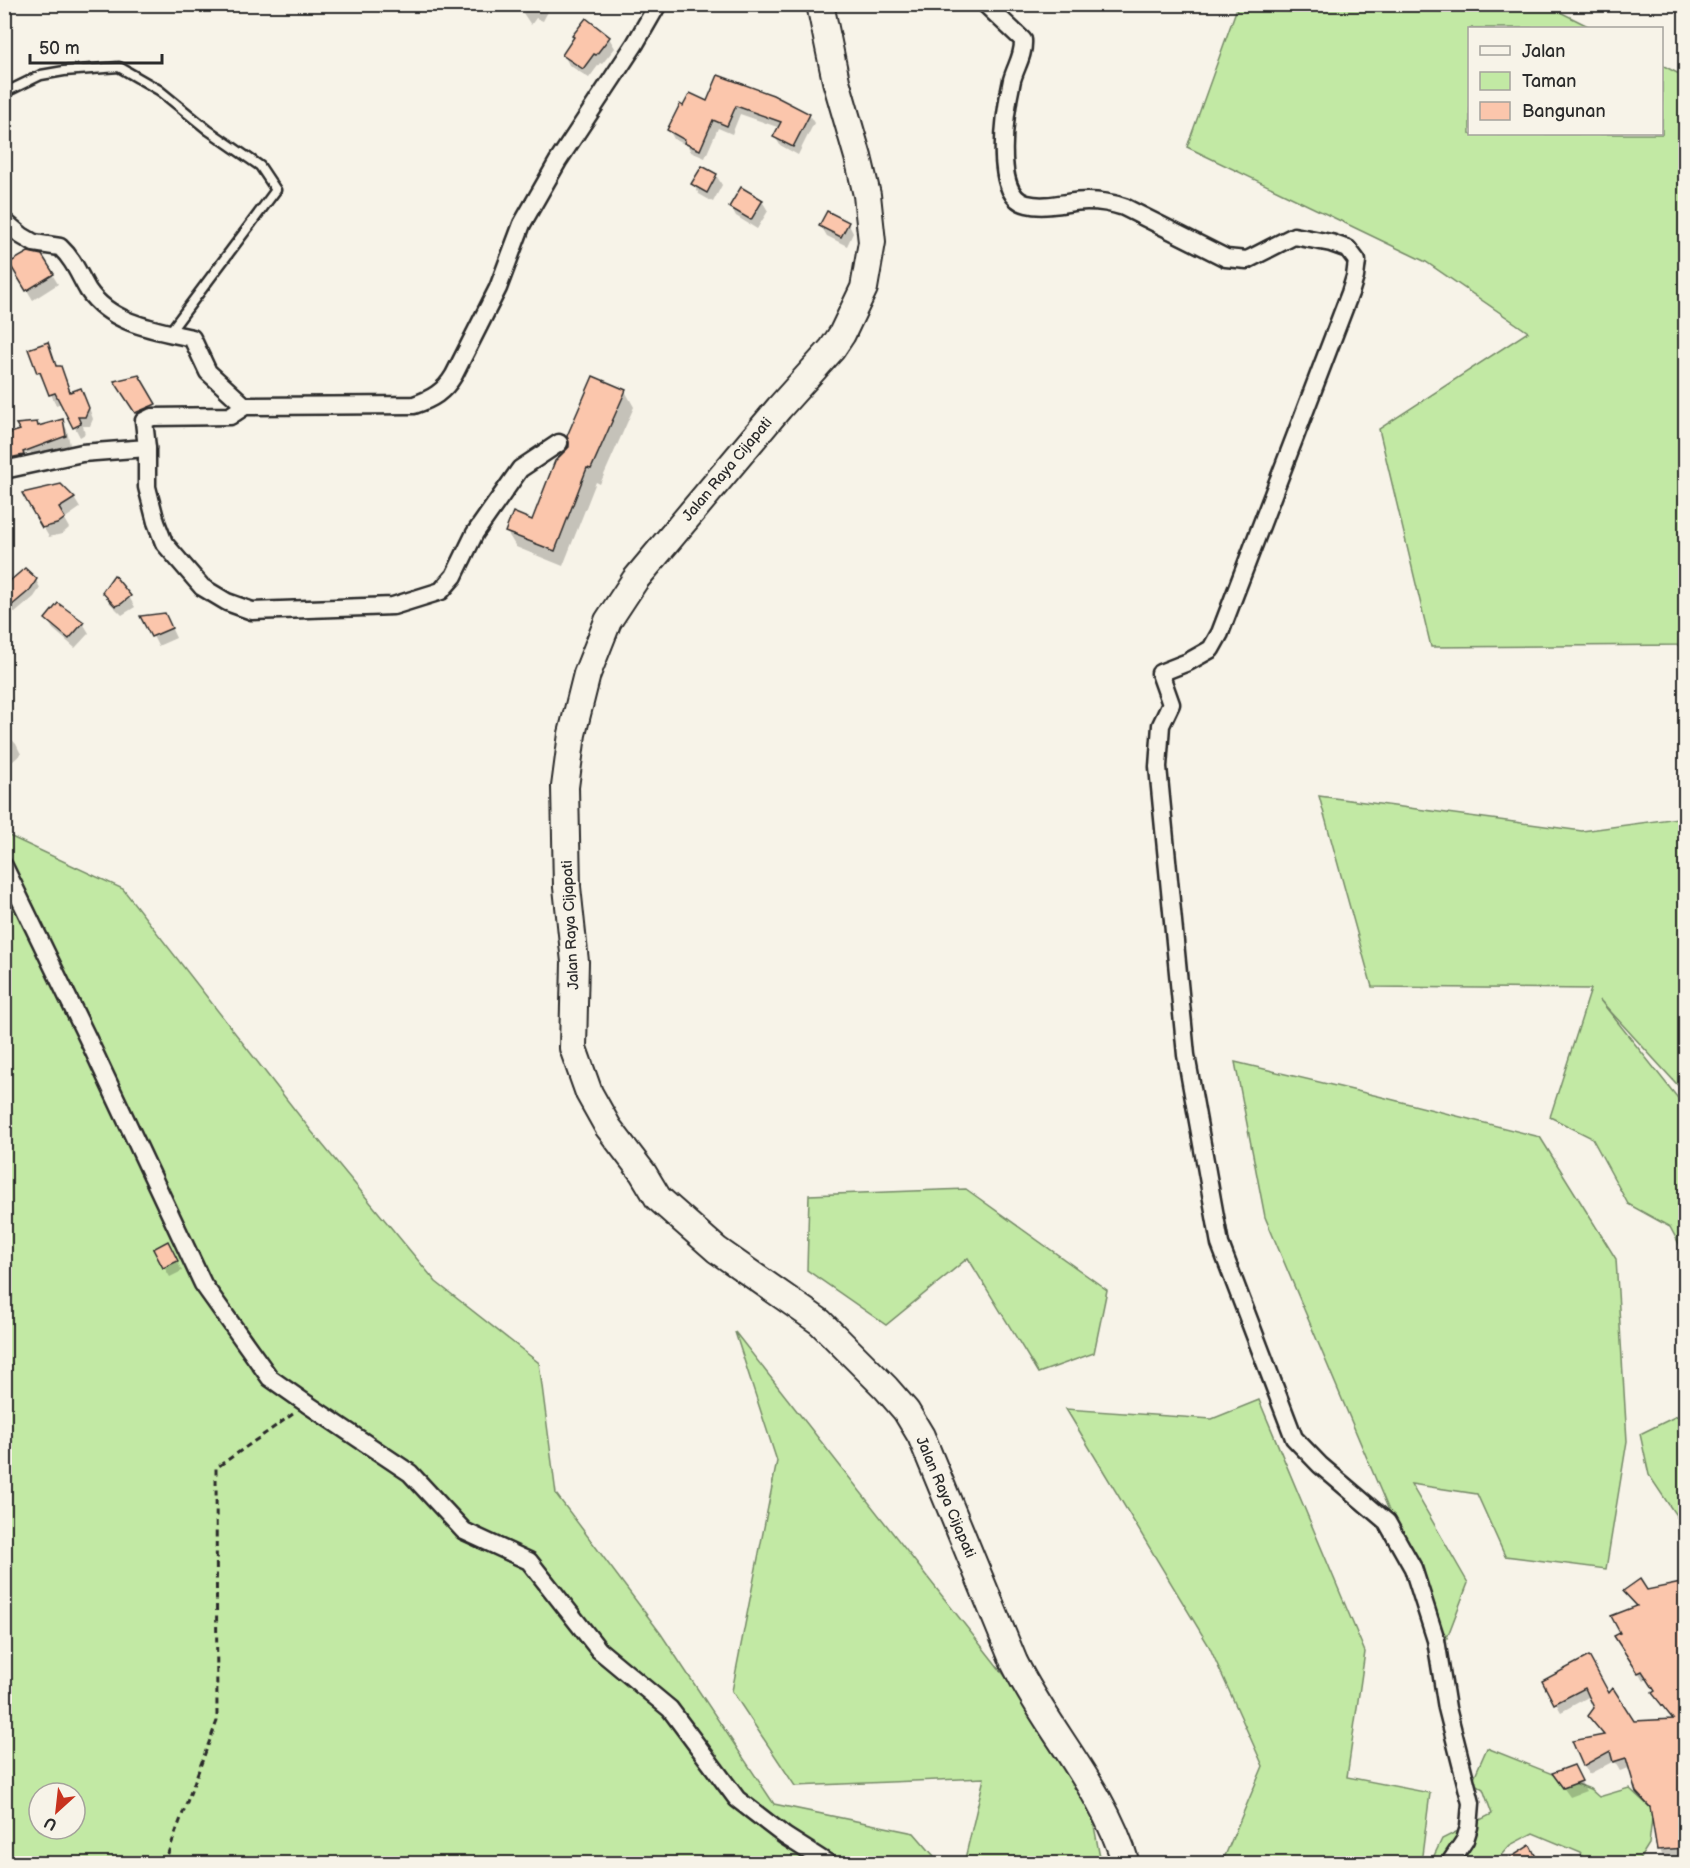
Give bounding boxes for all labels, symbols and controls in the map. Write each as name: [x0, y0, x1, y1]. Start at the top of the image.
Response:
scale bar: [30, 27, 162, 65]
legend: [1468, 27, 1663, 135]
text: 50 m: [39, 38, 80, 59]
text: Jalan: [1522, 41, 1565, 62]
text: Taman: [1522, 71, 1576, 92]
text: Bangunan: [1522, 101, 1606, 122]
street label: Jalan Raya Cijapati: [678, 413, 776, 525]
street label: Jalan Raya Cijapati: [558, 860, 583, 990]
street label: Jalan Raya Cijapati: [911, 1434, 980, 1561]
north arrow: [27, 1781, 87, 1841]
text: U: [41, 1812, 60, 1834]

